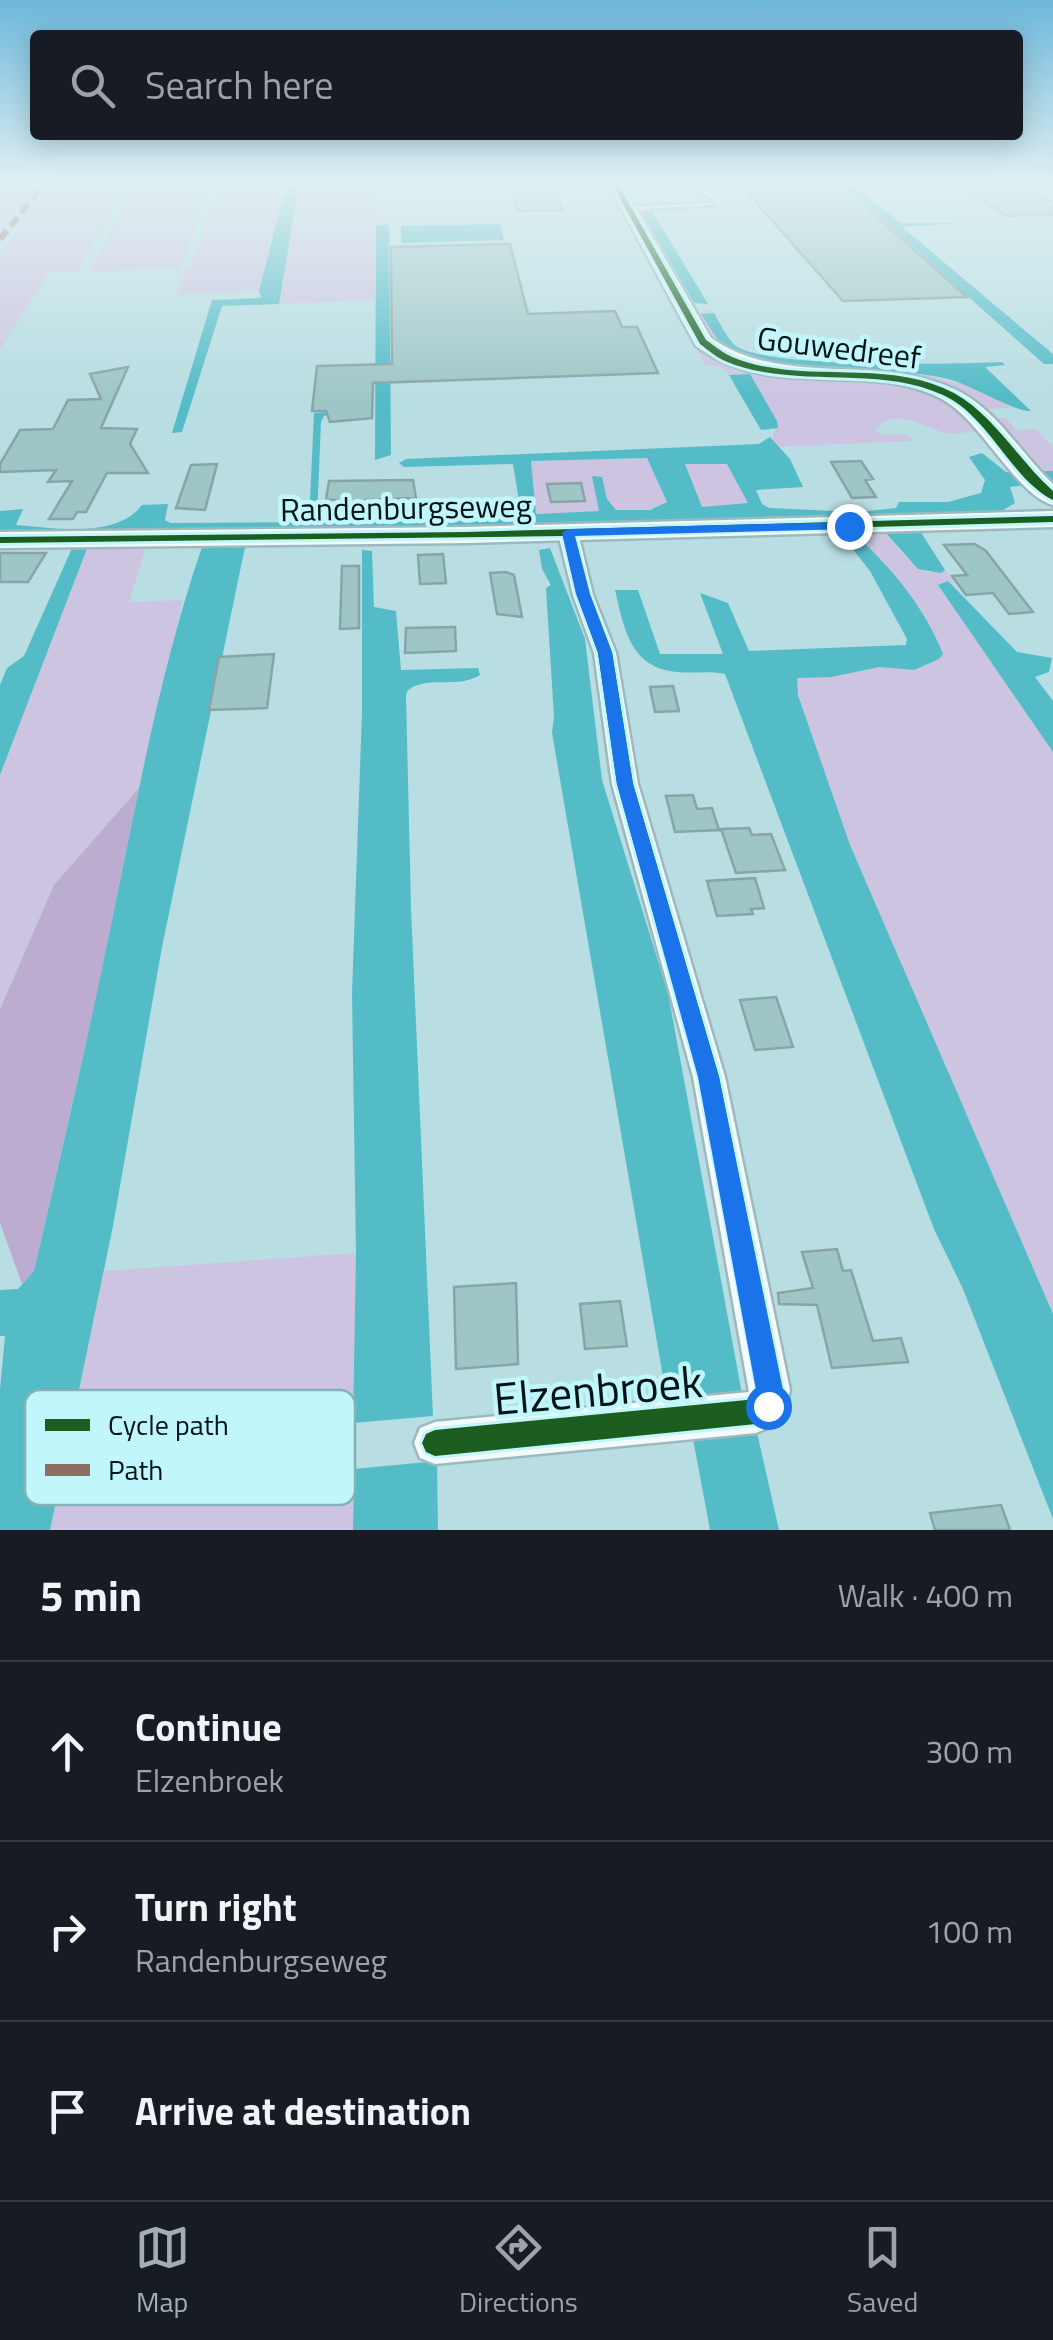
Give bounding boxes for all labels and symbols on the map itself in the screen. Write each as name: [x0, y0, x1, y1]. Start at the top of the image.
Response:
street label: Gouwedreef: [755, 313, 924, 381]
street label: Randenburgseweg: [280, 481, 532, 533]
route end: [827, 504, 873, 550]
street label: Elzenbroek: [491, 1346, 705, 1432]
route start: [746, 1384, 792, 1430]
legend: [25, 1390, 355, 1505]
text: Cycle path: [108, 1403, 229, 1446]
text: Path: [108, 1448, 163, 1491]

